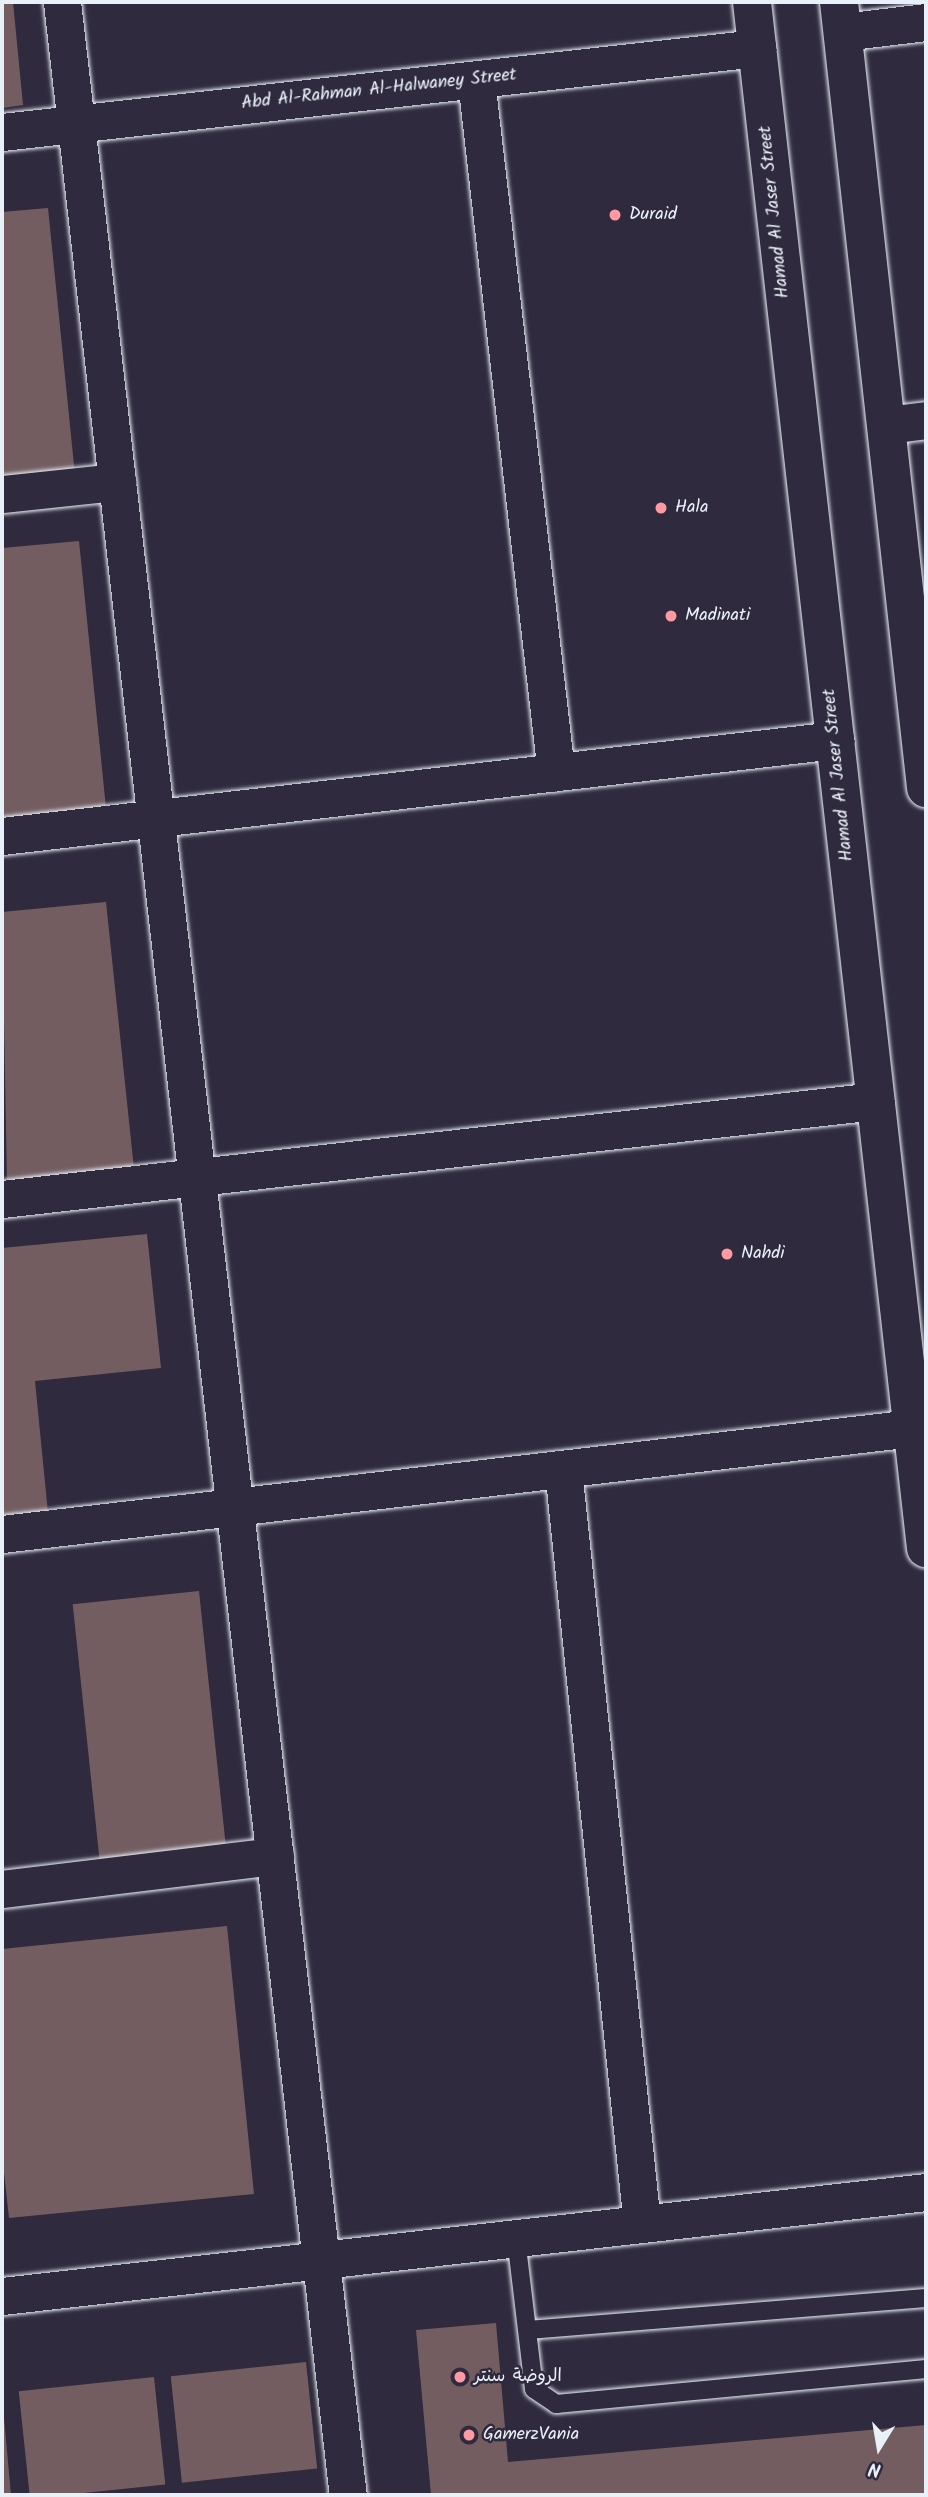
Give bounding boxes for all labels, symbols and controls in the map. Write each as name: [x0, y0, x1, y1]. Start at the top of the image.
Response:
street label: Abd Al-Rahman Al-Halwaney Street: [240, 65, 518, 115]
street label: Hamad Al Jaser Street: [755, 125, 795, 299]
place label: Duraid: [629, 204, 677, 226]
marker: Duraid: [607, 207, 623, 223]
place label: Hala: [675, 497, 708, 519]
marker: Hala: [653, 500, 669, 516]
place label: Madinati: [685, 605, 750, 627]
marker: Madinati: [663, 608, 679, 624]
street label: Hamad Al Jaser Street: [819, 688, 859, 862]
place label: Nahdi: [741, 1243, 785, 1265]
marker: Nahdi: [719, 1246, 735, 1262]
place label: الروضة سنتر: [474, 2366, 562, 2388]
marker: الروضة سنتر: [452, 2369, 468, 2385]
north arrow: [844, 2413, 914, 2483]
place label: GamerzVania: [483, 2424, 579, 2446]
marker: GamerzVania: [461, 2427, 477, 2443]
text: N: [866, 2453, 884, 2484]

